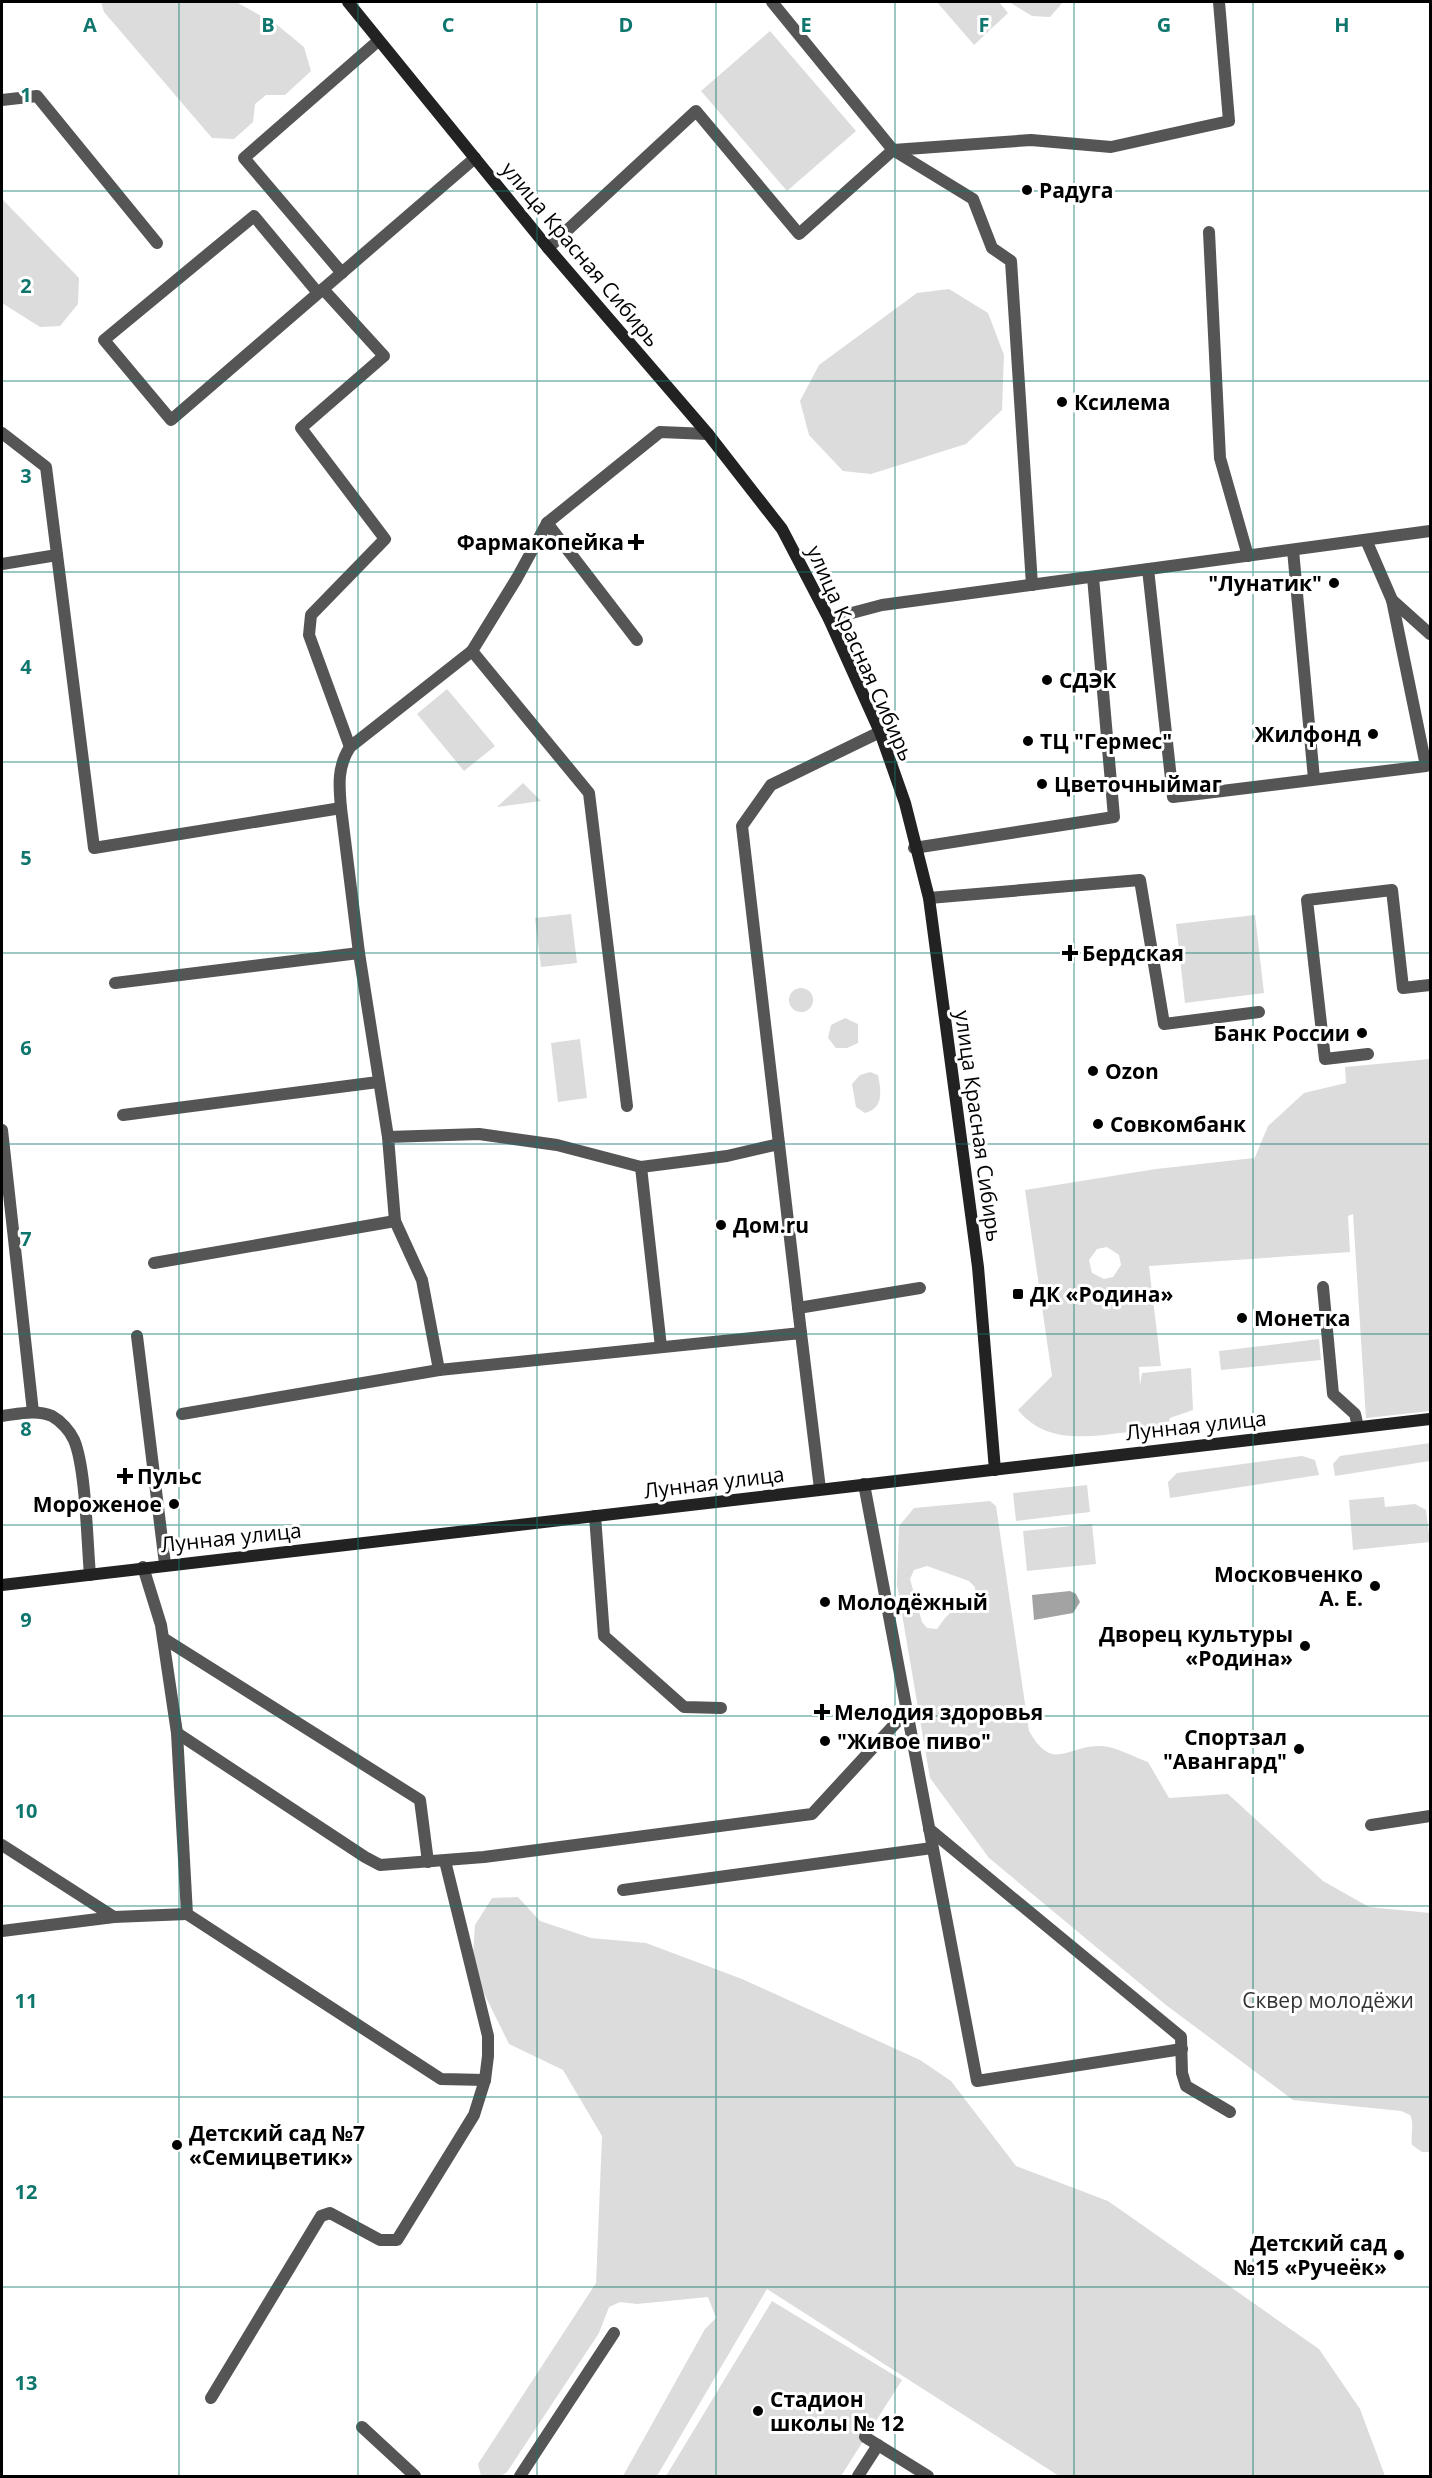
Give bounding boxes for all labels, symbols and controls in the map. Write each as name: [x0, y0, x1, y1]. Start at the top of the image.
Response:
text: A: [83, 11, 97, 38]
text: B: [261, 11, 275, 38]
text: C: [442, 11, 455, 38]
text: D: [619, 11, 633, 38]
text: E: [800, 11, 812, 38]
text: F: [979, 11, 989, 38]
text: G: [1157, 11, 1171, 38]
text: H: [1334, 11, 1350, 38]
text: 1: [20, 81, 32, 108]
street label: улица Красная Сибирь: [495, 156, 667, 352]
place label: Радуга: [1039, 176, 1113, 204]
marker: Радуга: [1020, 183, 1034, 197]
text: 2: [20, 272, 32, 299]
place label: Ксилема: [1074, 388, 1170, 416]
marker: Ксилема: [1055, 395, 1069, 409]
text: 3: [20, 462, 32, 489]
place label: Фармакопейка: [457, 528, 624, 556]
marker: Фармакопейка: [629, 535, 643, 549]
street label: улица Красная Сибирь: [801, 541, 921, 765]
place label: "Лунатик": [1208, 569, 1322, 597]
marker: "Лунатик": [1327, 576, 1341, 590]
text: 4: [20, 653, 32, 680]
place label: СДЭК: [1059, 666, 1117, 694]
marker: СДЭК: [1040, 673, 1054, 687]
place label: Жилфонд: [1255, 720, 1361, 748]
place label: ТЦ "Гермес": [1040, 727, 1172, 755]
marker: Жилфонд: [1366, 727, 1380, 741]
marker: ТЦ "Гермес": [1021, 734, 1035, 748]
place label: Цветочныймаг: [1054, 770, 1222, 798]
marker: Цветочныймаг: [1035, 777, 1049, 791]
text: 5: [20, 844, 32, 871]
place label: Бердская: [1082, 939, 1184, 967]
marker: Бердская: [1063, 946, 1077, 960]
street label: улица Красная Сибирь: [949, 1009, 1009, 1243]
place label: Банк России: [1214, 1019, 1350, 1047]
marker: Банк России: [1355, 1026, 1369, 1040]
text: 6: [20, 1034, 32, 1061]
place label: Ozon: [1105, 1057, 1159, 1085]
marker: Ozon: [1086, 1064, 1100, 1078]
place label: Совкомбанк: [1110, 1110, 1246, 1138]
marker: Совкомбанк: [1091, 1117, 1105, 1131]
place label: Дом.ru: [733, 1211, 809, 1239]
marker: Дом.ru: [714, 1218, 728, 1232]
text: 7: [20, 1225, 32, 1252]
place label: ДК «Родина»: [1030, 1280, 1173, 1308]
marker: ДК «Родина»: [1011, 1287, 1025, 1301]
place label: Монетка: [1254, 1304, 1350, 1332]
marker: Монетка: [1235, 1311, 1249, 1325]
street label: Лунная улица: [1124, 1404, 1268, 1446]
text: 8: [20, 1415, 32, 1442]
street label: Лунная улица: [642, 1459, 786, 1505]
place label: Пульс: [137, 1462, 202, 1490]
marker: Пульс: [118, 1469, 132, 1483]
place label: Мороженое: [33, 1490, 162, 1518]
marker: Мороженое: [167, 1497, 181, 1511]
street label: Лунная улица: [159, 1516, 303, 1558]
place label: Московченко А. Е.: [1214, 1560, 1363, 1612]
marker: Московченко А. Е.: [1368, 1579, 1382, 1593]
place label: Молодёжный: [837, 1588, 988, 1616]
marker: Молодёжный: [818, 1595, 832, 1609]
text: 9: [20, 1606, 32, 1633]
place label: Дворец культуры «Родина»: [1099, 1620, 1293, 1672]
marker: Дворец культуры «Родина»: [1298, 1639, 1312, 1653]
place label: Мелодия здоровья: [834, 1698, 1043, 1726]
marker: Мелодия здоровья: [815, 1705, 829, 1719]
place label: Спортзал "Авангард": [1163, 1723, 1287, 1775]
place label: "Живое пиво": [837, 1727, 991, 1755]
marker: "Живое пиво": [818, 1734, 832, 1748]
marker: Спортзал "Авангард": [1292, 1742, 1306, 1756]
text: 10: [15, 1797, 37, 1824]
park label: Сквер молодёжи: [1242, 1986, 1414, 2014]
text: 11: [15, 1987, 37, 2014]
place label: Детский сад №7 «Семицветик»: [189, 2119, 365, 2171]
marker: Детский сад №7 «Семицветик»: [170, 2138, 184, 2152]
text: 12: [15, 2178, 37, 2205]
place label: Детский сад №15 «Ручеёк»: [1233, 2229, 1387, 2281]
marker: Детский сад №15 «Ручеёк»: [1392, 2248, 1406, 2262]
text: 13: [15, 2369, 37, 2396]
place label: Стадион школы № 12: [770, 2385, 904, 2437]
marker: Стадион школы № 12: [751, 2404, 765, 2418]

